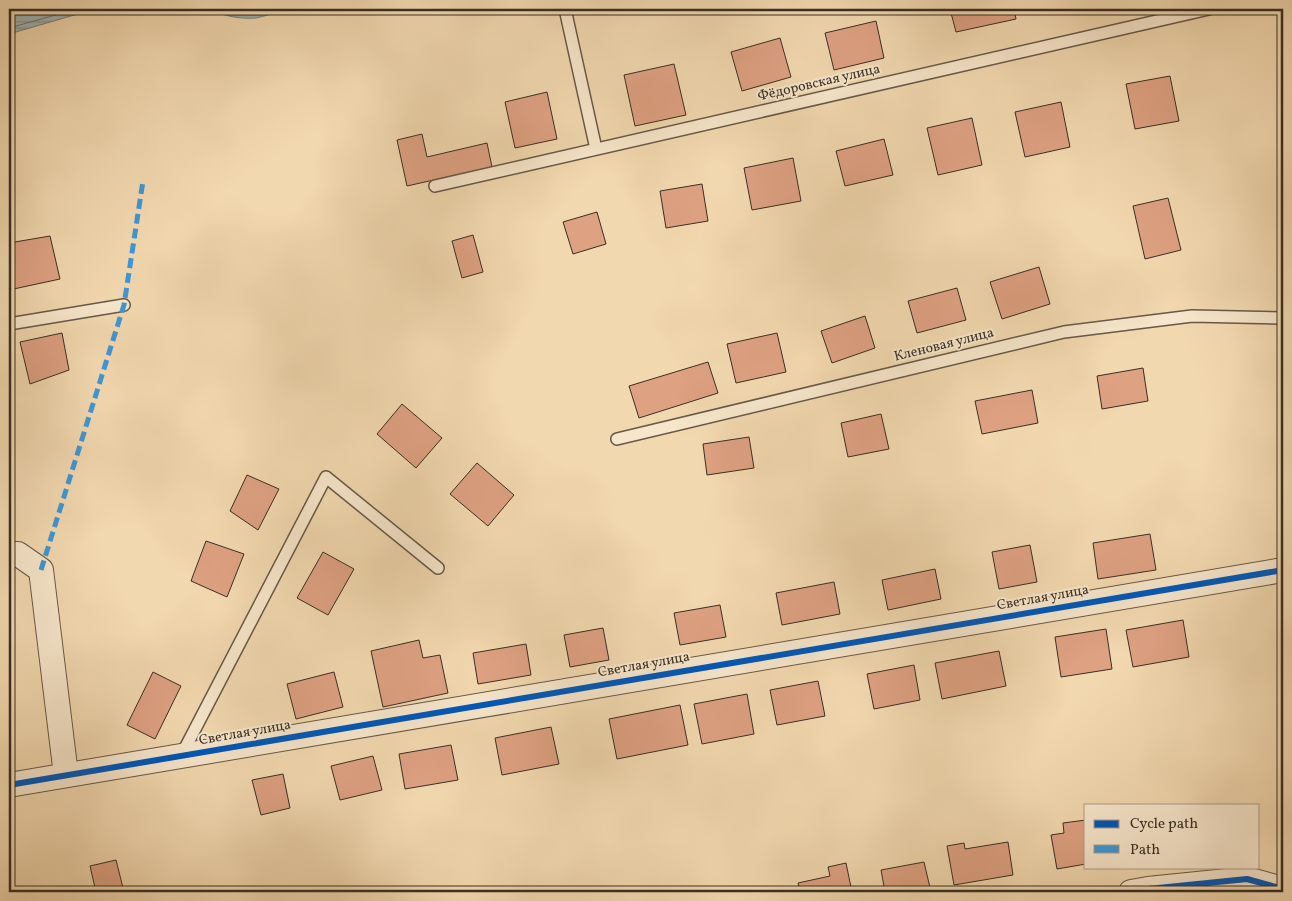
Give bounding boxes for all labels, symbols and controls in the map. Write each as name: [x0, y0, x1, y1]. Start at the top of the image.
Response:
street label: Фёдоровская улица: [756, 60, 882, 106]
street label: Кленовая улица: [892, 323, 996, 367]
street label: Светлая улица: [996, 581, 1091, 615]
street label: Светлая улица: [597, 648, 692, 682]
street label: Светлая улица: [198, 716, 293, 750]
legend: [1084, 804, 1260, 868]
text: Cycle path: [1130, 814, 1198, 835]
text: Path: [1130, 840, 1160, 861]

